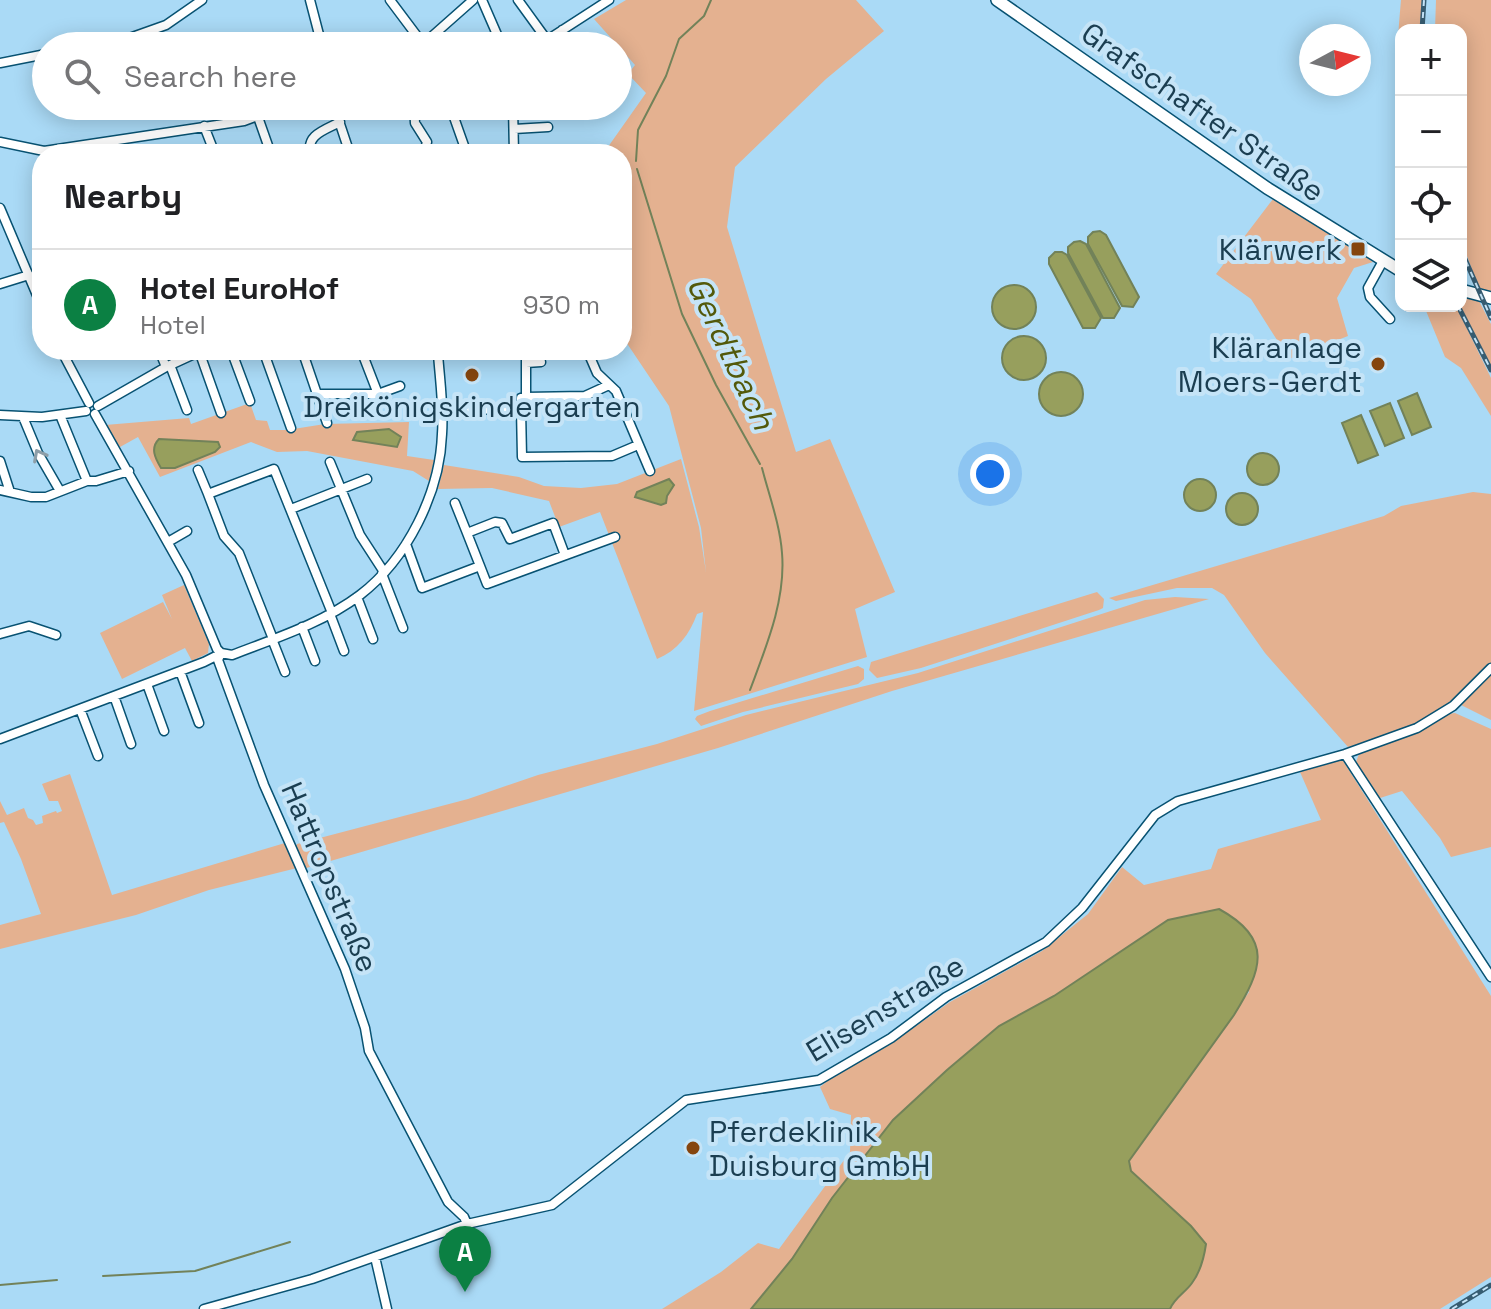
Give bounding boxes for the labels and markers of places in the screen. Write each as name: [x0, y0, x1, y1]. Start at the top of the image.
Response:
place label: Klärwerk: [1219, 230, 1342, 269]
marker: Klärwerk: [1349, 240, 1367, 258]
place label: Kläranlage Moers-Gerdt: [1178, 328, 1362, 401]
marker: Kläranlage Moers-Gerdt: [1369, 355, 1387, 373]
marker: Dreikönigskindergarten: [463, 366, 481, 384]
place label: Dreikönigskindergarten: [303, 387, 641, 426]
place label: Pferdeklinik Duisburg GmbH: [709, 1112, 930, 1185]
marker: Pferdeklinik Duisburg GmbH: [684, 1139, 702, 1157]
pin: A: [439, 1226, 491, 1292]

